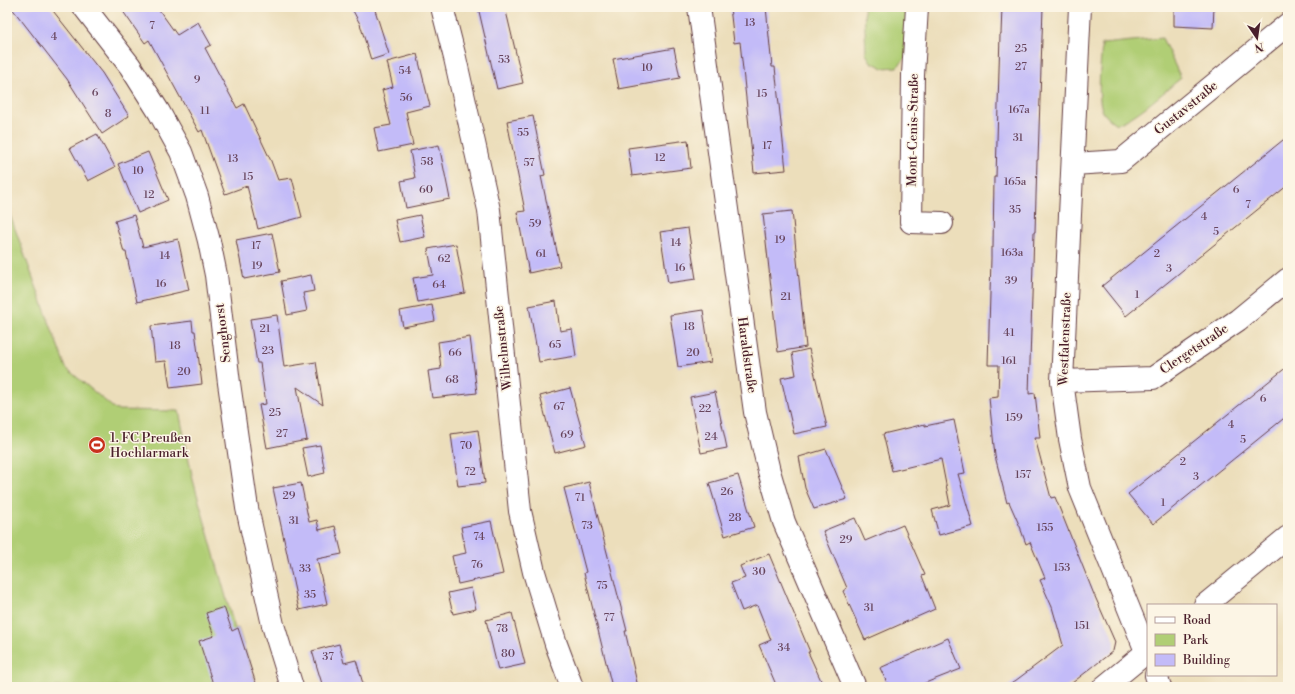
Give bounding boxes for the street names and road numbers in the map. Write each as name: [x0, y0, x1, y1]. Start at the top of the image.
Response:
street label: Mont-Cenis-Straße: [904, 73, 922, 187]
street label: Gustavstraße: [1151, 77, 1221, 138]
street label: Westfalenstraße: [1055, 291, 1075, 387]
street label: Senghorst: [211, 302, 235, 364]
street label: Wilhelmstraße: [491, 304, 516, 392]
street label: Haraldstraße: [734, 316, 760, 395]
street label: Clergetstraße: [1157, 320, 1232, 378]

